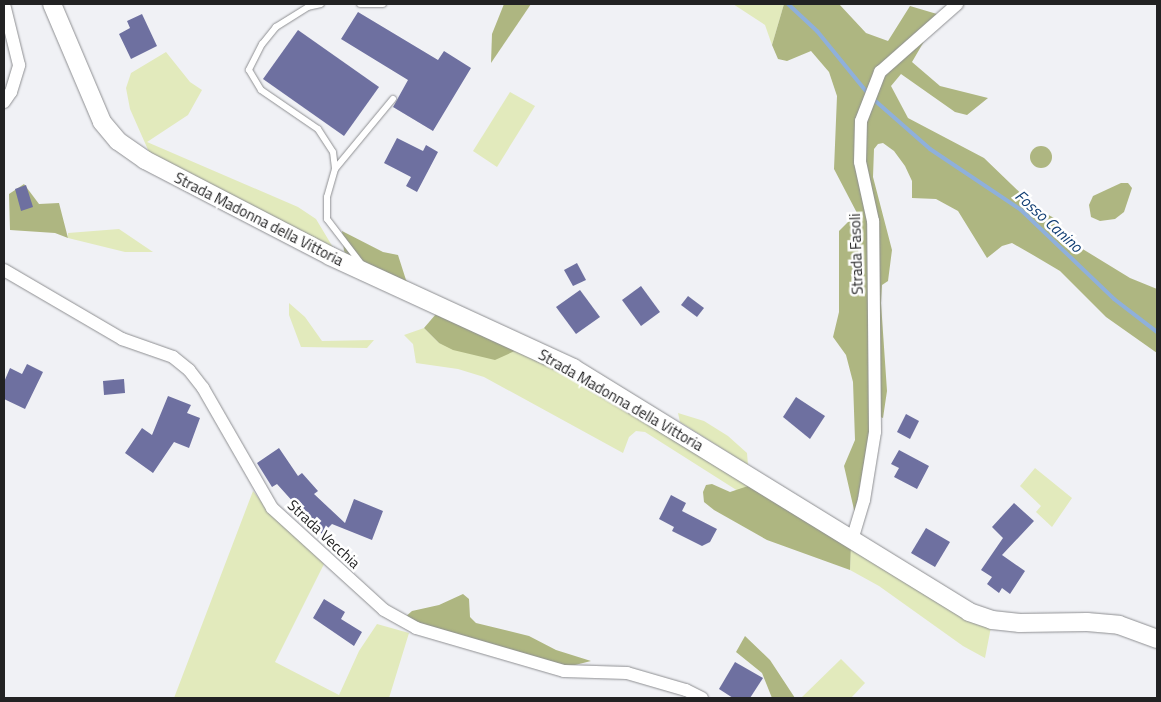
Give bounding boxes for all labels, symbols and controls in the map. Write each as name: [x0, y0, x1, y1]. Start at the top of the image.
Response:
street label: Strada Madonna della Vittoria: [171, 168, 347, 270]
water label: Fosso Canino: [1012, 186, 1086, 256]
street label: Strada Fasoli: [846, 213, 866, 295]
street label: Strada Madonna della Vittoria: [535, 345, 707, 455]
street label: Strada Vecchia: [284, 496, 364, 572]

